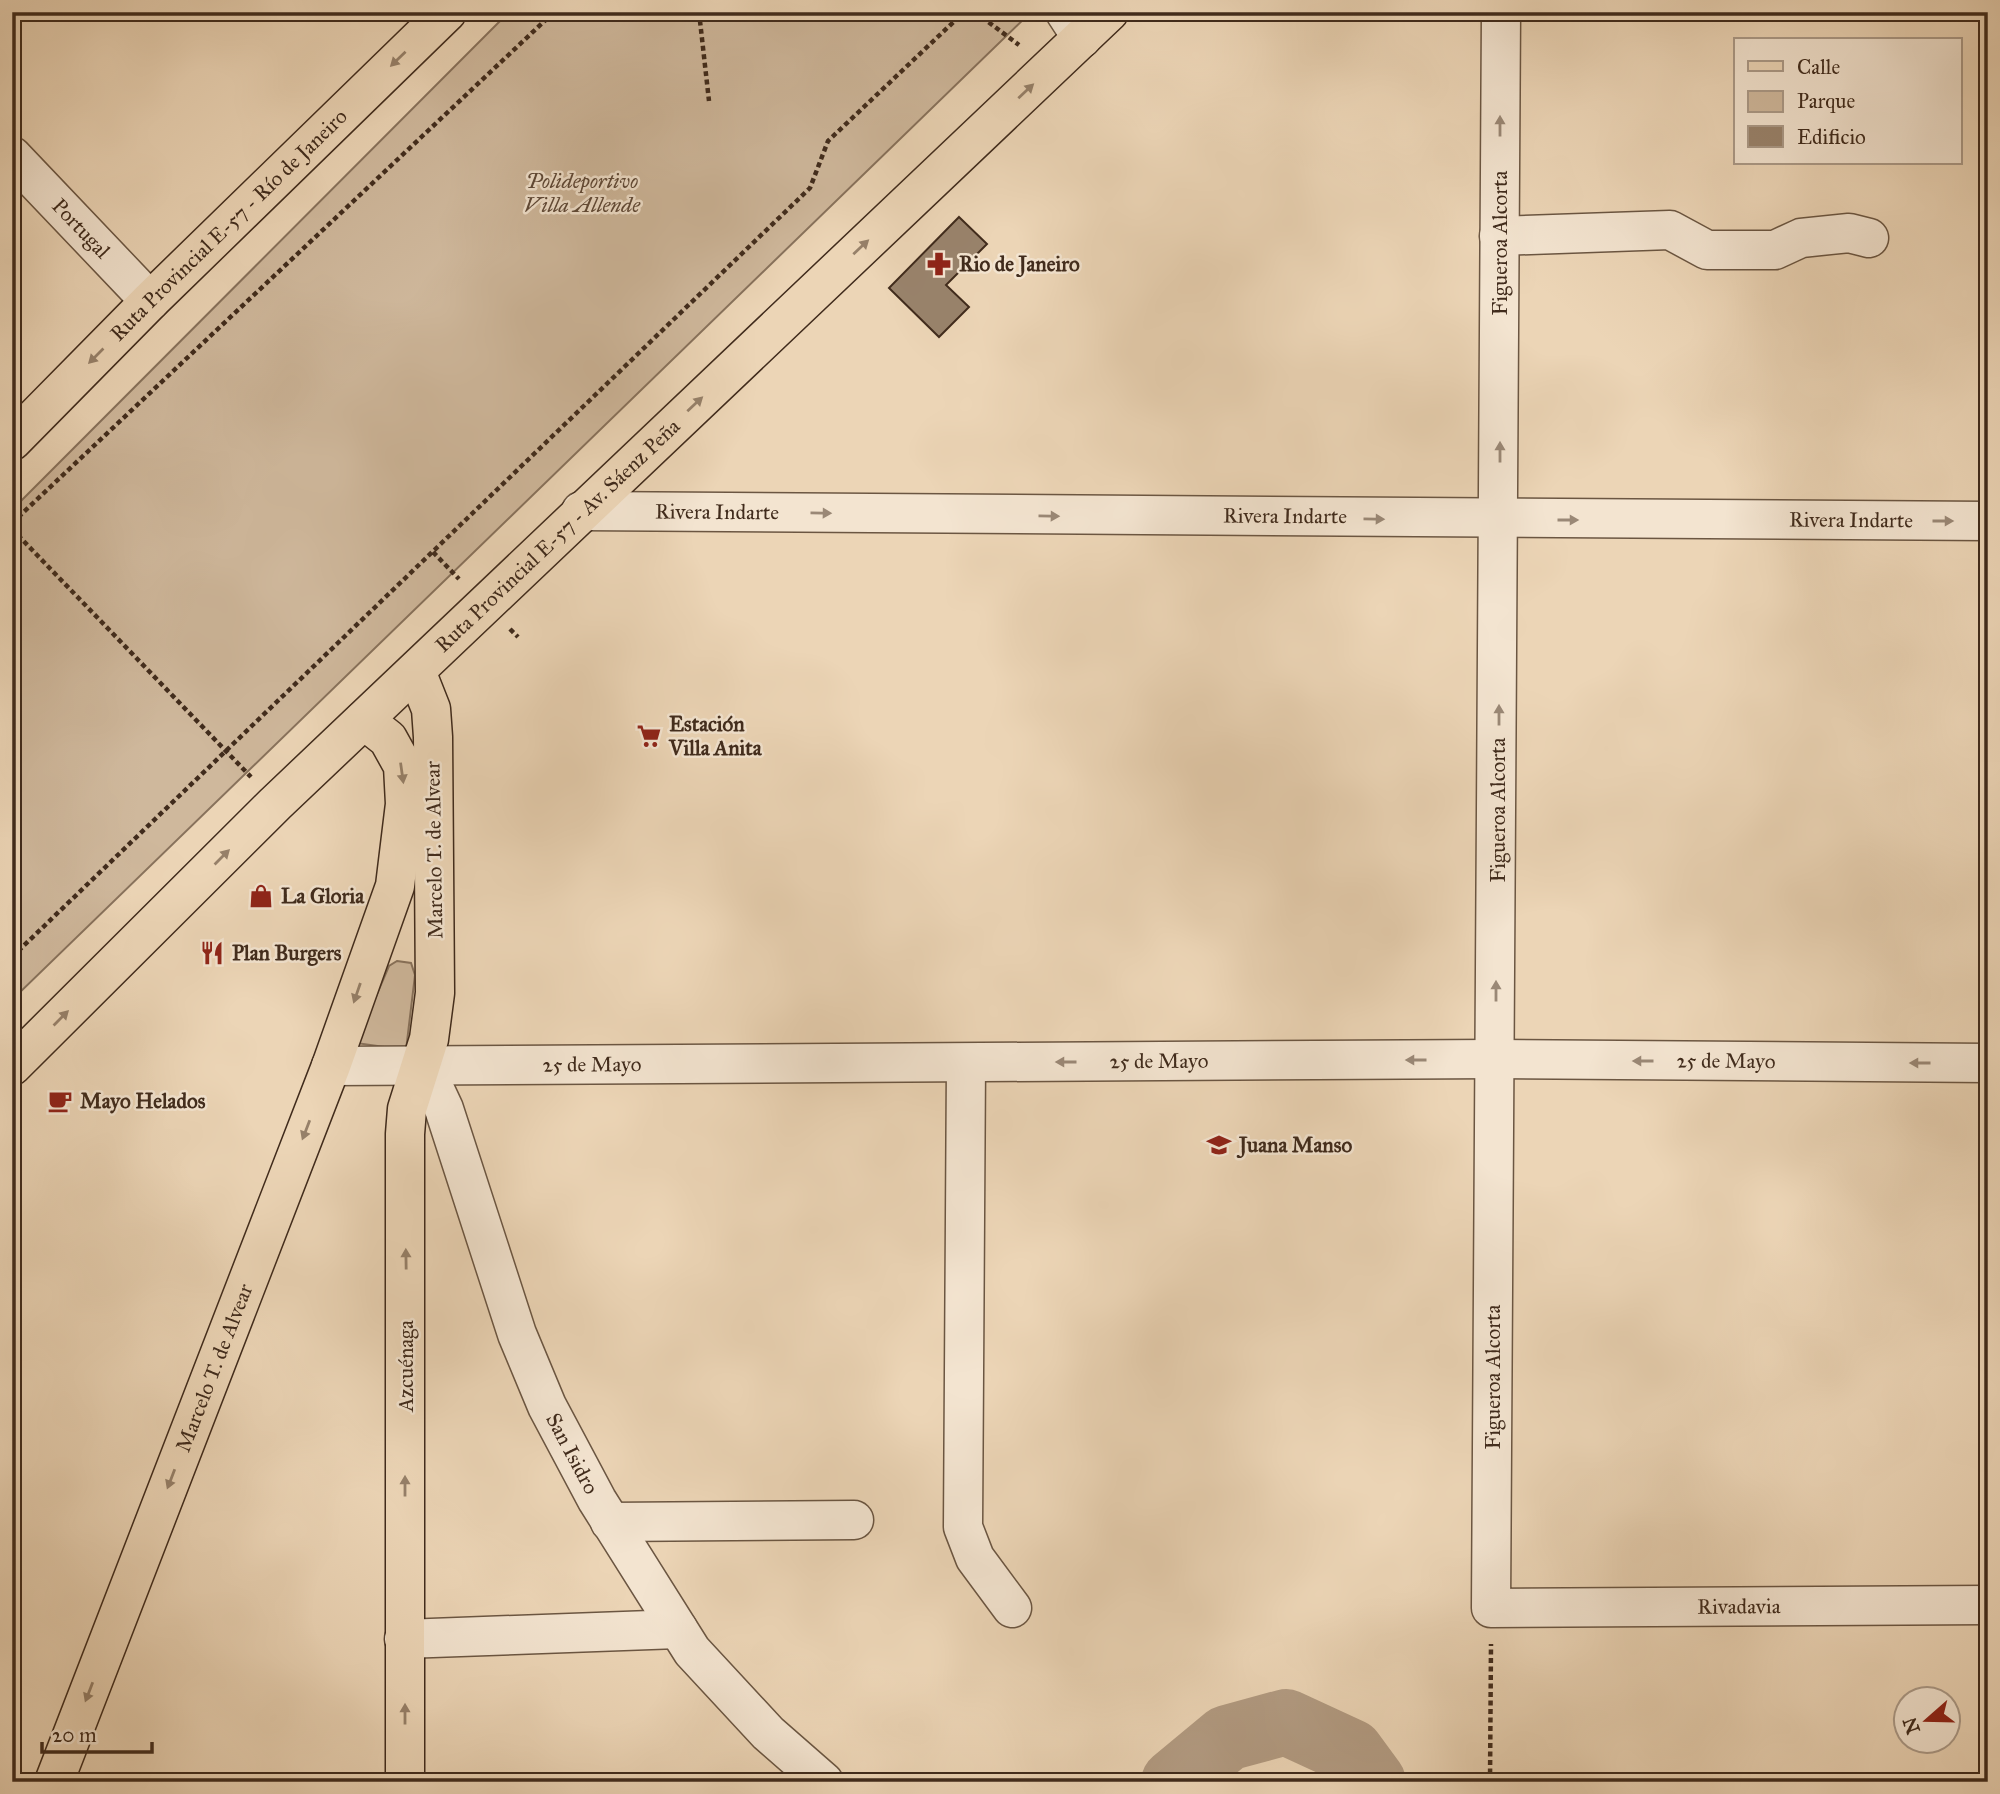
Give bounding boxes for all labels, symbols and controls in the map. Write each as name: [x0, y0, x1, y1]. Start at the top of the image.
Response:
legend: [1734, 38, 1962, 164]
one-way arrow: [390, 51, 407, 67]
text: Calle: [1797, 54, 1840, 80]
one-way arrow: [1017, 83, 1035, 99]
text: Parque: [1797, 88, 1856, 114]
street label: Ruta Provincial E-57 - Río de Janeiro: [105, 103, 353, 347]
one-way arrow: [1494, 115, 1506, 137]
text: Edificio: [1797, 124, 1866, 150]
park label: Polideportivo Villa Allende: [524, 168, 641, 218]
street label: Figueroa Alcorta: [1487, 170, 1513, 315]
street label: Portugal: [46, 193, 116, 264]
one-way arrow: [852, 239, 869, 256]
pharmacy icon: Rio de Janeiro: [925, 250, 953, 278]
place label: Rio de Janeiro: [959, 251, 1080, 278]
one-way arrow: [88, 348, 104, 364]
one-way arrow: [686, 396, 703, 412]
street label: Ruta Provincial E-57 - Av. Sáenz Peña: [430, 413, 686, 658]
one-way arrow: [1494, 441, 1506, 463]
street label: Rivera Indarte: [655, 499, 779, 525]
street label: Rivera Indarte: [1223, 503, 1347, 529]
street label: Rivera Indarte: [1789, 507, 1913, 533]
one-way arrow: [810, 508, 832, 519]
one-way arrow: [1038, 510, 1060, 522]
one-way arrow: [1363, 513, 1385, 525]
one-way arrow: [1558, 514, 1580, 526]
one-way arrow: [1932, 515, 1954, 527]
one-way arrow: [1493, 703, 1504, 725]
place label: Estación Villa Anita: [668, 711, 763, 761]
supermarket icon: Estación Villa Anita: [635, 722, 663, 750]
street label: Figueroa Alcorta: [1485, 737, 1511, 882]
street label: Marcelo T. de Alvear: [419, 761, 449, 939]
one-way arrow: [397, 762, 408, 784]
one-way arrow: [213, 849, 229, 866]
shop icon: La Gloria: [247, 882, 275, 910]
place label: La Gloria: [281, 883, 365, 909]
restaurant icon: Plan Burgers: [198, 939, 226, 967]
place label: Plan Burgers: [232, 940, 342, 966]
one-way arrow: [1490, 980, 1502, 1002]
one-way arrow: [351, 982, 362, 1003]
one-way arrow: [52, 1009, 69, 1026]
street label: 25 de Mayo: [1676, 1047, 1776, 1074]
street label: 25 de Mayo: [1109, 1048, 1209, 1074]
street label: 25 de Mayo: [542, 1051, 642, 1078]
one-way arrow: [1404, 1054, 1426, 1066]
one-way arrow: [1632, 1055, 1654, 1066]
one-way arrow: [1054, 1056, 1076, 1068]
one-way arrow: [1908, 1057, 1930, 1068]
cafe icon: Mayo Helados: [46, 1087, 74, 1115]
place label: Mayo Helados: [80, 1088, 206, 1114]
one-way arrow: [300, 1120, 311, 1141]
school or university icon: Juana Manso: [1205, 1131, 1233, 1159]
place label: Juana Manso: [1236, 1132, 1352, 1159]
one-way arrow: [400, 1247, 412, 1269]
street label: Marcelo T. de Alvear: [170, 1280, 258, 1456]
street label: Figueroa Alcorta: [1480, 1304, 1506, 1449]
street label: Azcuénaga: [393, 1320, 419, 1413]
street label: San Isidro: [540, 1408, 605, 1499]
one-way arrow: [165, 1469, 176, 1490]
one-way arrow: [400, 1475, 411, 1497]
street label: Rivadavia: [1697, 1593, 1781, 1620]
one-way arrow: [84, 1681, 95, 1702]
north arrow: [1892, 1686, 1962, 1756]
one-way arrow: [399, 1702, 410, 1724]
scale bar: [42, 1710, 152, 1754]
text: N: [1898, 1714, 1925, 1737]
text: 20 m: [52, 1722, 97, 1748]

